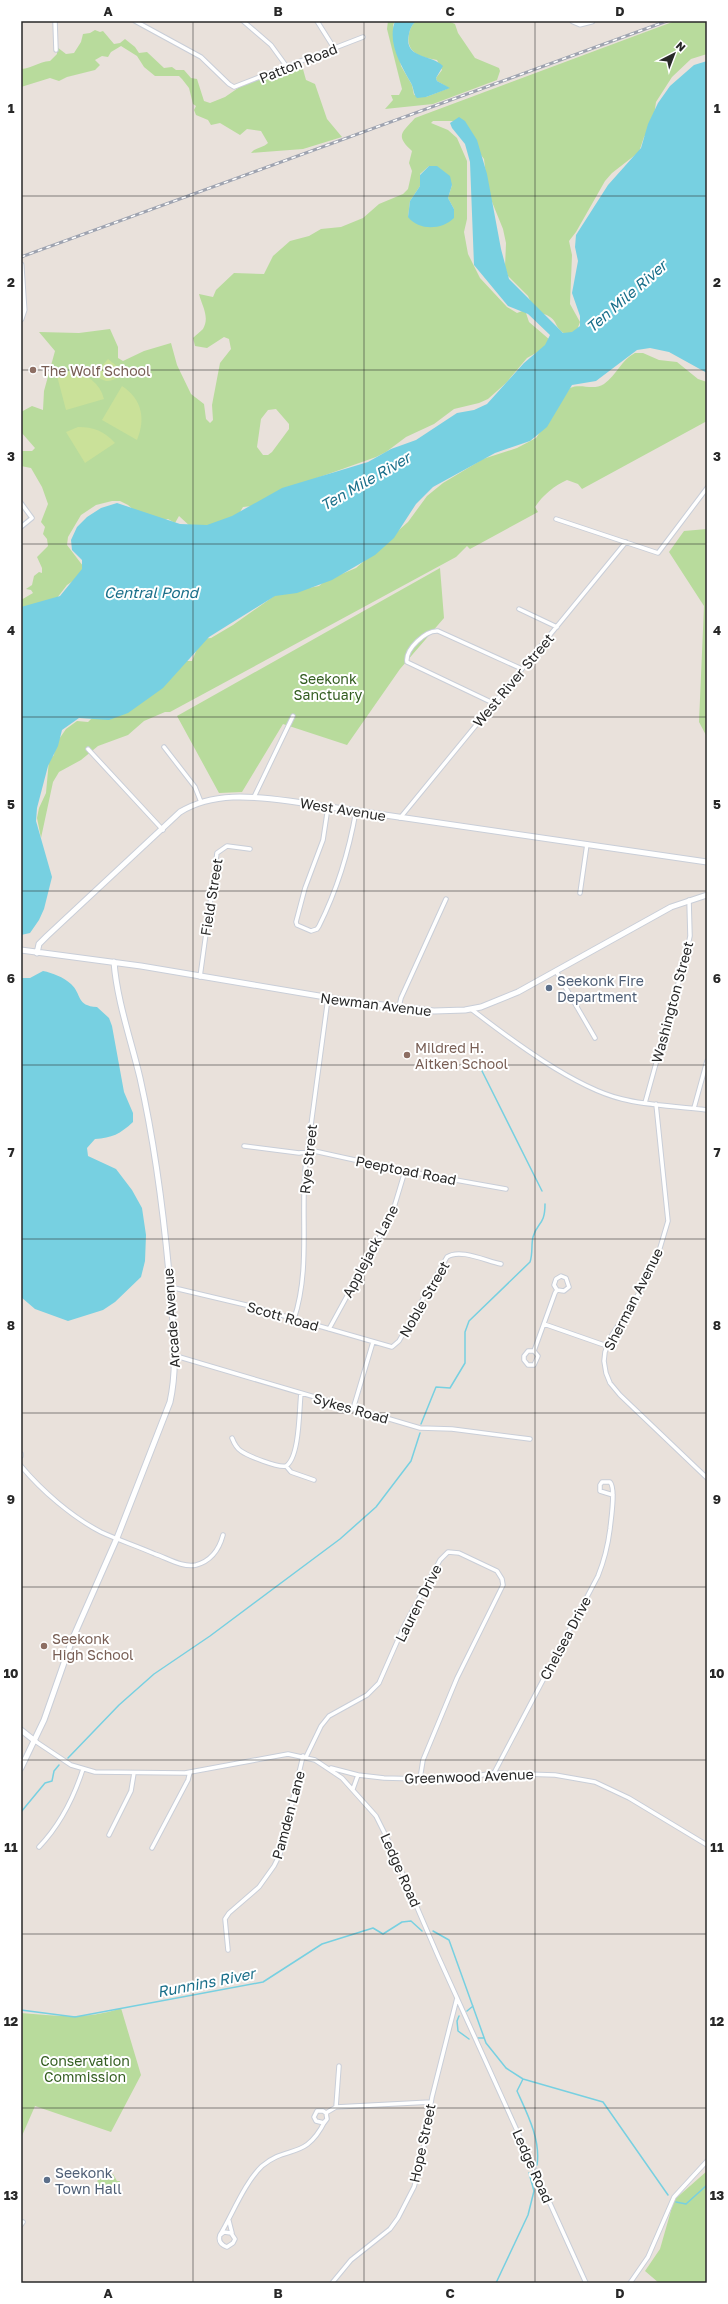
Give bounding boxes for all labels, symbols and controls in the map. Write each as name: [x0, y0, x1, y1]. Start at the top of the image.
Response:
text: A: [103, 3, 113, 19]
text: B: [273, 3, 283, 19]
text: C: [445, 3, 455, 19]
text: D: [615, 3, 625, 19]
north arrow: [654, 34, 694, 74]
text: N: [674, 39, 688, 54]
street label: Patton Road: [256, 40, 340, 86]
text: 1: [8, 100, 15, 116]
text: 1: [714, 100, 721, 116]
water label: Ten Mile River: [582, 255, 671, 336]
text: 2: [7, 274, 15, 290]
text: 2: [713, 274, 721, 290]
place label: The Wolf School: [41, 362, 150, 379]
marker: The Wolf School: [28, 365, 38, 375]
water label: Ten Mile River: [317, 447, 415, 514]
text: 3: [7, 448, 15, 464]
text: 3: [713, 448, 721, 464]
water label: Central Pond: [104, 583, 200, 601]
text: 4: [7, 622, 15, 638]
text: 4: [713, 622, 721, 638]
street label: West River Street: [469, 630, 557, 730]
park label: Seekonk Sanctuary: [294, 670, 363, 703]
street label: West Avenue: [299, 794, 387, 824]
text: 5: [7, 796, 15, 812]
text: 5: [713, 796, 721, 812]
street label: Field Street: [196, 857, 226, 937]
street label: Washington Street: [648, 939, 696, 1065]
text: 6: [7, 970, 15, 986]
text: 6: [713, 970, 721, 986]
place label: Seekonk Fire Department: [557, 972, 644, 1005]
marker: Seekonk Fire Department: [544, 983, 554, 993]
street label: Newman Avenue: [319, 989, 433, 1019]
place label: Mildred H. Aitken School: [415, 1039, 508, 1072]
marker: Mildred H. Aitken School: [402, 1050, 412, 1060]
street label: Rye Street: [296, 1123, 320, 1195]
text: 7: [7, 1144, 15, 1160]
text: 7: [713, 1144, 721, 1160]
street label: Peeptoad Road: [354, 1152, 458, 1188]
street label: Applejack Lane: [338, 1202, 402, 1300]
street label: Sherman Avenue: [600, 1245, 666, 1353]
street label: Noble Street: [395, 1258, 453, 1340]
street label: Arcade Avenue: [159, 1268, 183, 1368]
street label: Scott Road: [245, 1298, 321, 1334]
text: 8: [7, 1317, 15, 1333]
text: 8: [713, 1317, 721, 1333]
street label: Sykes Road: [311, 1389, 391, 1427]
text: 9: [7, 1491, 15, 1507]
text: 9: [713, 1491, 721, 1507]
street label: Lauren Drive: [391, 1561, 445, 1645]
street label: Chelsea Drive: [536, 1593, 594, 1683]
place label: Seekonk High School: [52, 1630, 134, 1663]
marker: Seekonk High School: [39, 1641, 49, 1651]
text: 10: [3, 1665, 19, 1681]
text: 10: [709, 1665, 725, 1681]
street label: Greenwood Avenue: [404, 1765, 534, 1787]
street label: Pamden Lane: [268, 1769, 308, 1861]
street label: Ledge Road: [377, 1830, 425, 1910]
text: 11: [4, 1839, 18, 1855]
text: 11: [710, 1839, 724, 1855]
water label: Runnins River: [156, 1963, 259, 2000]
text: 12: [4, 2013, 18, 2029]
text: 12: [710, 2013, 724, 2029]
park label: Conservation Commission: [40, 2052, 130, 2085]
street label: Hope Street: [405, 2102, 439, 2184]
street label: Ledge Road: [509, 2126, 557, 2206]
place label: Seekonk Town Hall: [55, 2164, 122, 2197]
marker: Seekonk Town Hall: [42, 2175, 52, 2185]
text: 13: [4, 2187, 18, 2203]
text: 13: [710, 2187, 724, 2203]
text: A: [103, 2285, 113, 2301]
text: B: [273, 2285, 283, 2301]
text: C: [445, 2285, 455, 2301]
text: D: [615, 2285, 625, 2301]

